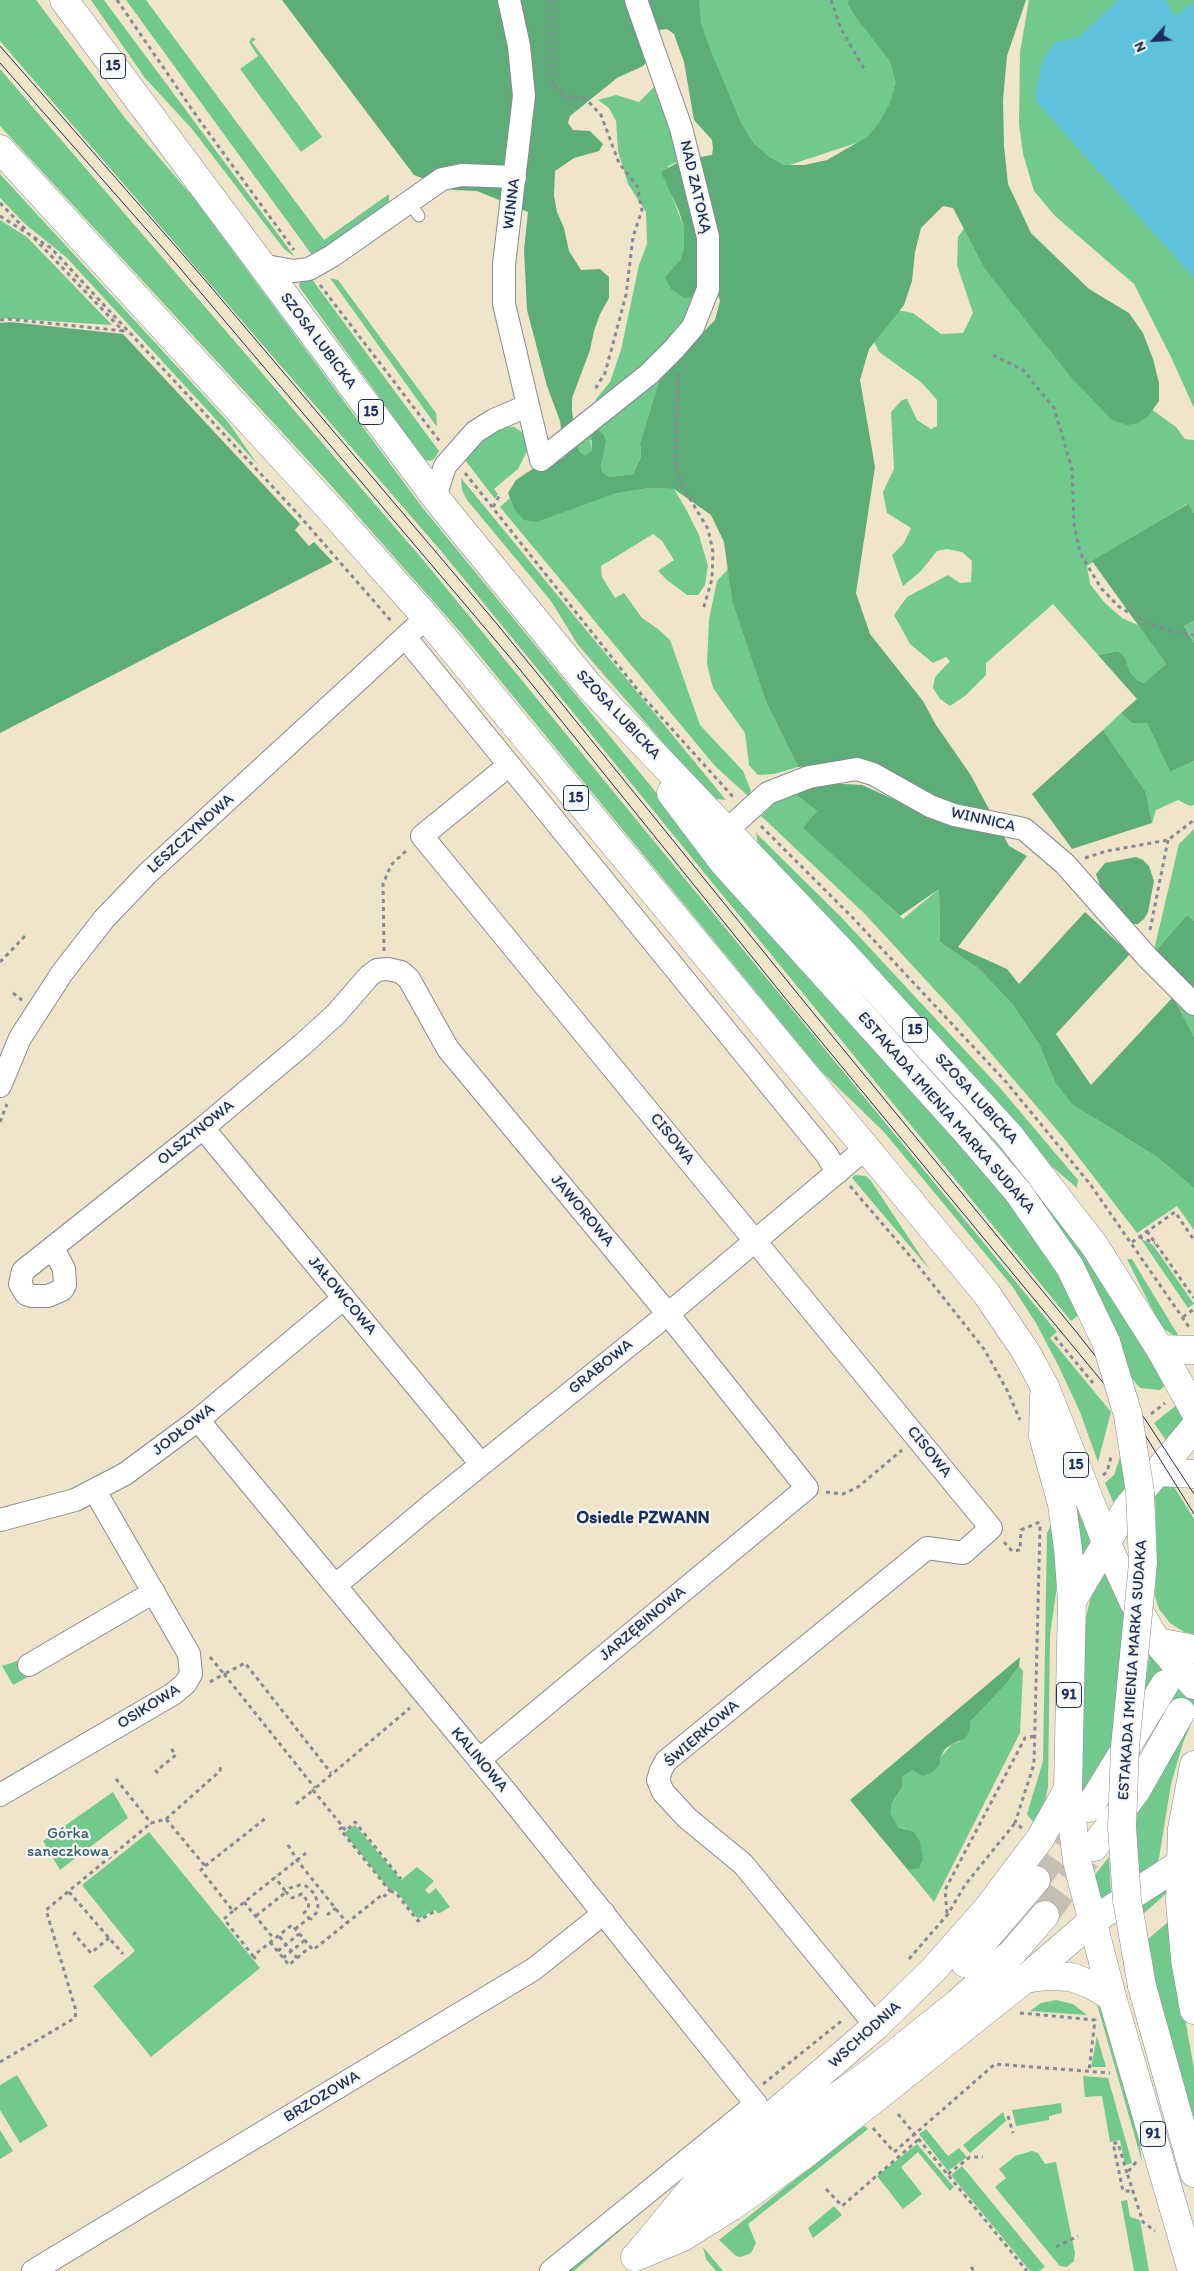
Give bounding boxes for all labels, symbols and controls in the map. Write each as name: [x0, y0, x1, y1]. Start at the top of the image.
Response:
north arrow: [1129, 15, 1179, 65]
text: N: [1130, 39, 1150, 55]
road number: 15: [100, 54, 126, 78]
street label: NAD ZATOKĄ: [675, 139, 715, 235]
street label: WINNA: [499, 177, 525, 231]
street label: SZOSA LUBICKA: [275, 289, 361, 393]
road number: 15: [358, 400, 384, 424]
street label: SZOSA LUBICKA: [571, 666, 665, 764]
road number: 15: [564, 786, 588, 810]
street label: LESZCZYNOWA: [144, 790, 238, 878]
street label: WINNICA: [949, 803, 1017, 837]
street label: ESTAKADA IMIENIA MARKA SUDAKA: [853, 1008, 1039, 1218]
road number: 15: [902, 1018, 928, 1042]
street label: SZOSA LUBICKA: [930, 1050, 1022, 1148]
street label: OLSZYNOWA: [154, 1096, 238, 1170]
street label: CISOWA: [645, 1109, 699, 1169]
street label: JAWOROWA: [546, 1171, 618, 1251]
street label: JAŁOWCOWA: [303, 1253, 381, 1339]
street label: GRABOWA: [565, 1335, 637, 1399]
street label: JODŁOWA: [149, 1400, 219, 1460]
street label: CISOWA: [902, 1422, 956, 1482]
road number: 15: [1064, 1452, 1088, 1478]
district label: Osiedle PZWANN: [576, 1507, 710, 1529]
street label: ESTAKADA IMIENIA MARKA SUDAKA: [1114, 1539, 1152, 1801]
street label: JARZĘBINOWA: [596, 1582, 690, 1666]
street label: OSIKOWA: [114, 1680, 184, 1734]
road number: 91: [1056, 1682, 1082, 1708]
street label: ŚWIERKOWA: [661, 1696, 743, 1772]
street label: KALINOWA: [446, 1724, 512, 1796]
park label: Górka saneczkowa: [27, 1824, 109, 1862]
street label: WSCHODNIA: [825, 1997, 905, 2073]
street label: BRZOZOWA: [280, 2067, 364, 2127]
road number: 91: [1140, 2122, 1166, 2146]

